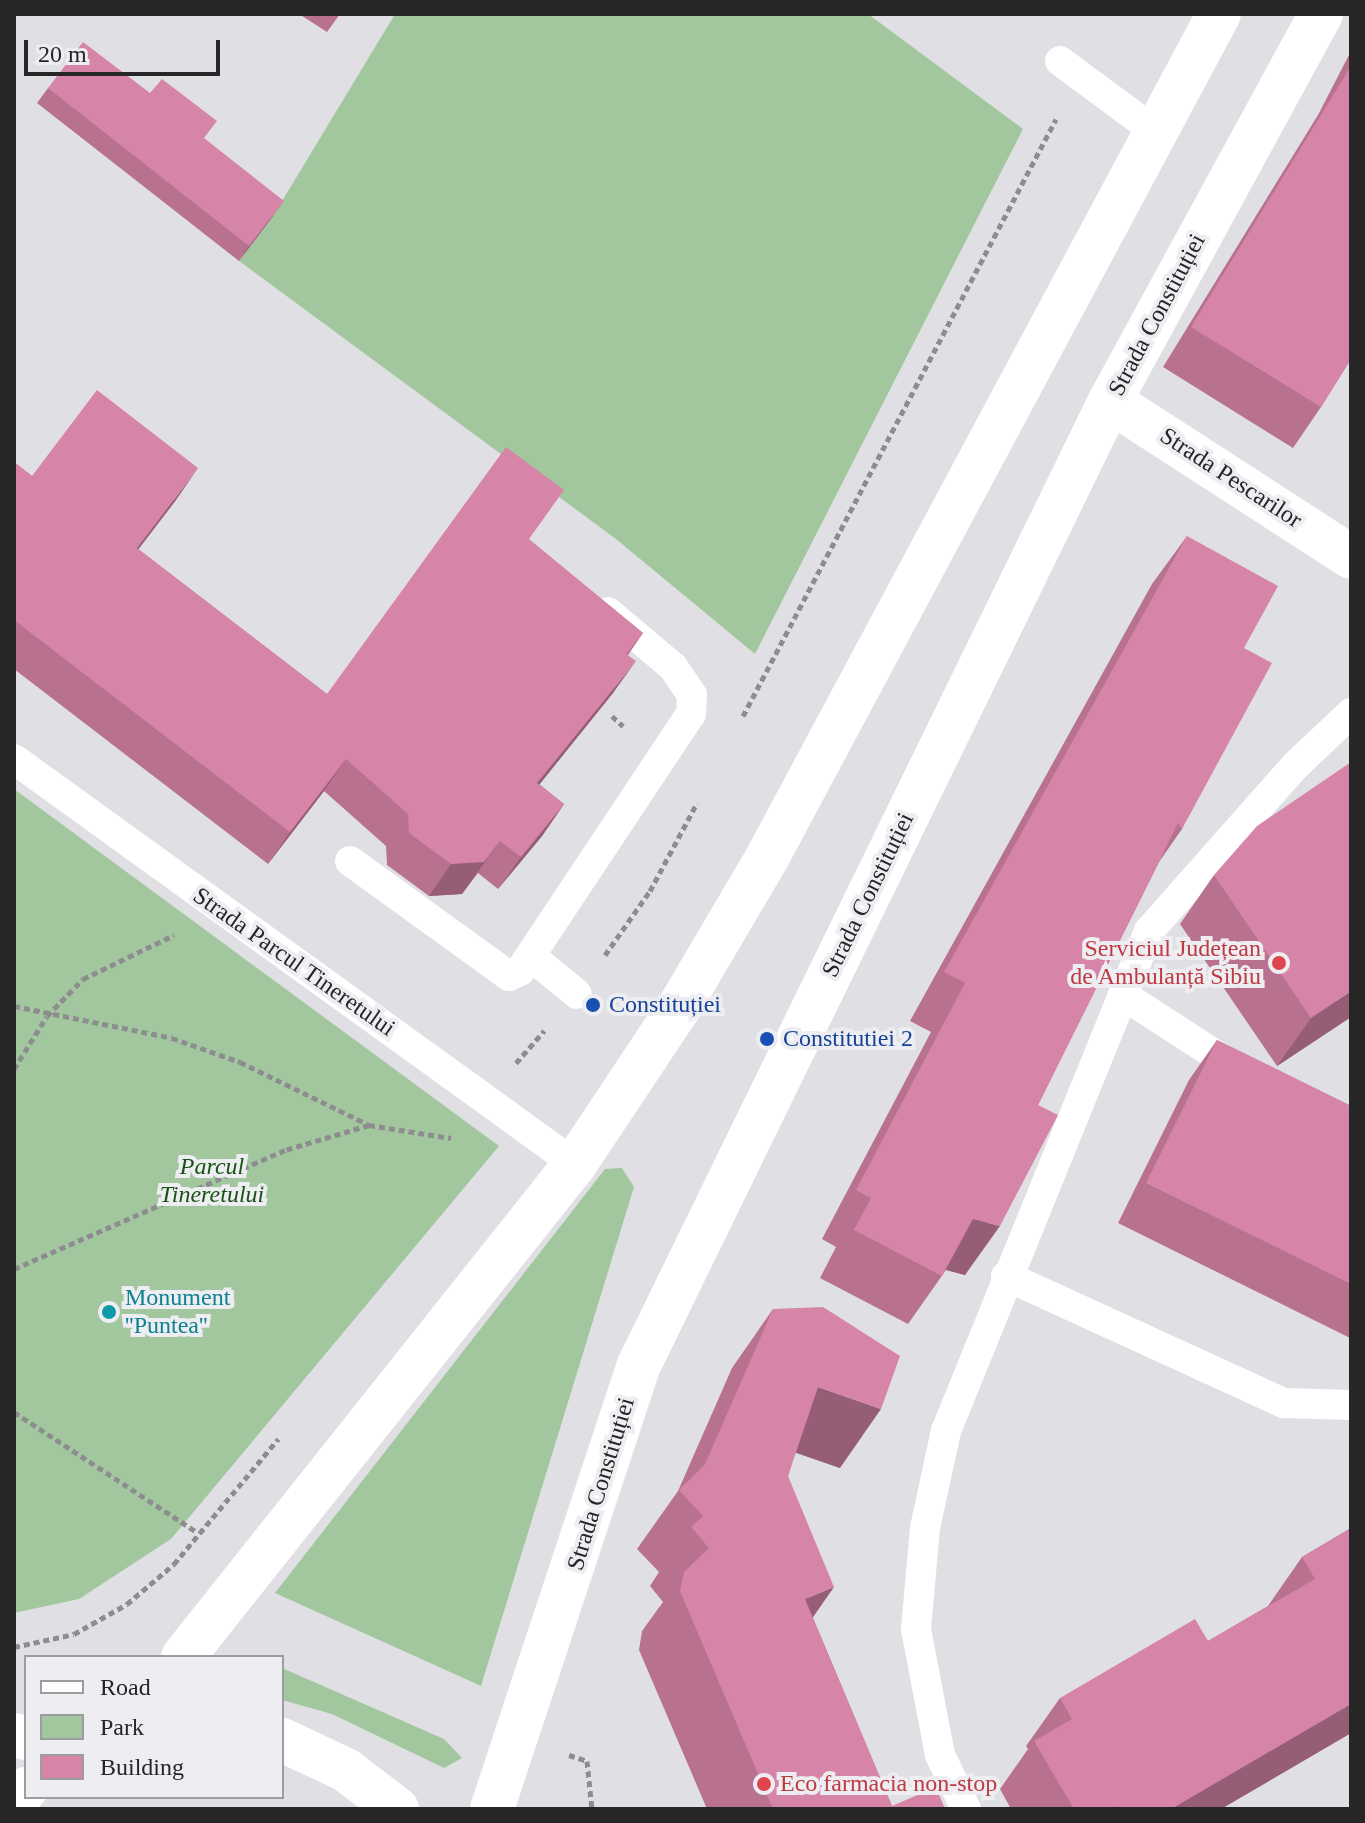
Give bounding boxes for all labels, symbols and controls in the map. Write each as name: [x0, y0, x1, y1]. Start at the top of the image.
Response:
scale bar: [28, 24, 224, 74]
text: 20 m: [38, 41, 87, 67]
street label: Strada Constituției: [1102, 229, 1212, 401]
street label: Strada Pescarilor: [1155, 421, 1307, 535]
street label: Strada Constituției: [816, 808, 920, 982]
street label: Strada Parcul Tineretului: [187, 881, 401, 1043]
place label: Serviciul Județean de Ambulanță Sibiu: [1069, 935, 1261, 991]
marker: Serviciul Județean de Ambulanță Sibiu: [1268, 952, 1290, 974]
place label: Constituției: [609, 991, 721, 1019]
marker: Constituției: [584, 996, 602, 1014]
place label: Constitutiei 2: [783, 1025, 913, 1053]
marker: Constitutiei 2: [758, 1030, 776, 1048]
park label: Parcul Tineretului: [160, 1153, 264, 1209]
place label: Monument ''Puntea'': [125, 1284, 230, 1340]
marker: Monument ''Puntea'': [100, 1303, 118, 1321]
street label: Strada Constituției: [561, 1394, 641, 1574]
legend: [24, 1655, 284, 1799]
text: Road: [100, 1674, 151, 1700]
text: Park: [100, 1714, 144, 1740]
text: Building: [100, 1754, 184, 1780]
place label: Eco farmacia non-stop: [780, 1770, 997, 1798]
marker: Eco farmacia non-stop: [755, 1775, 773, 1793]

